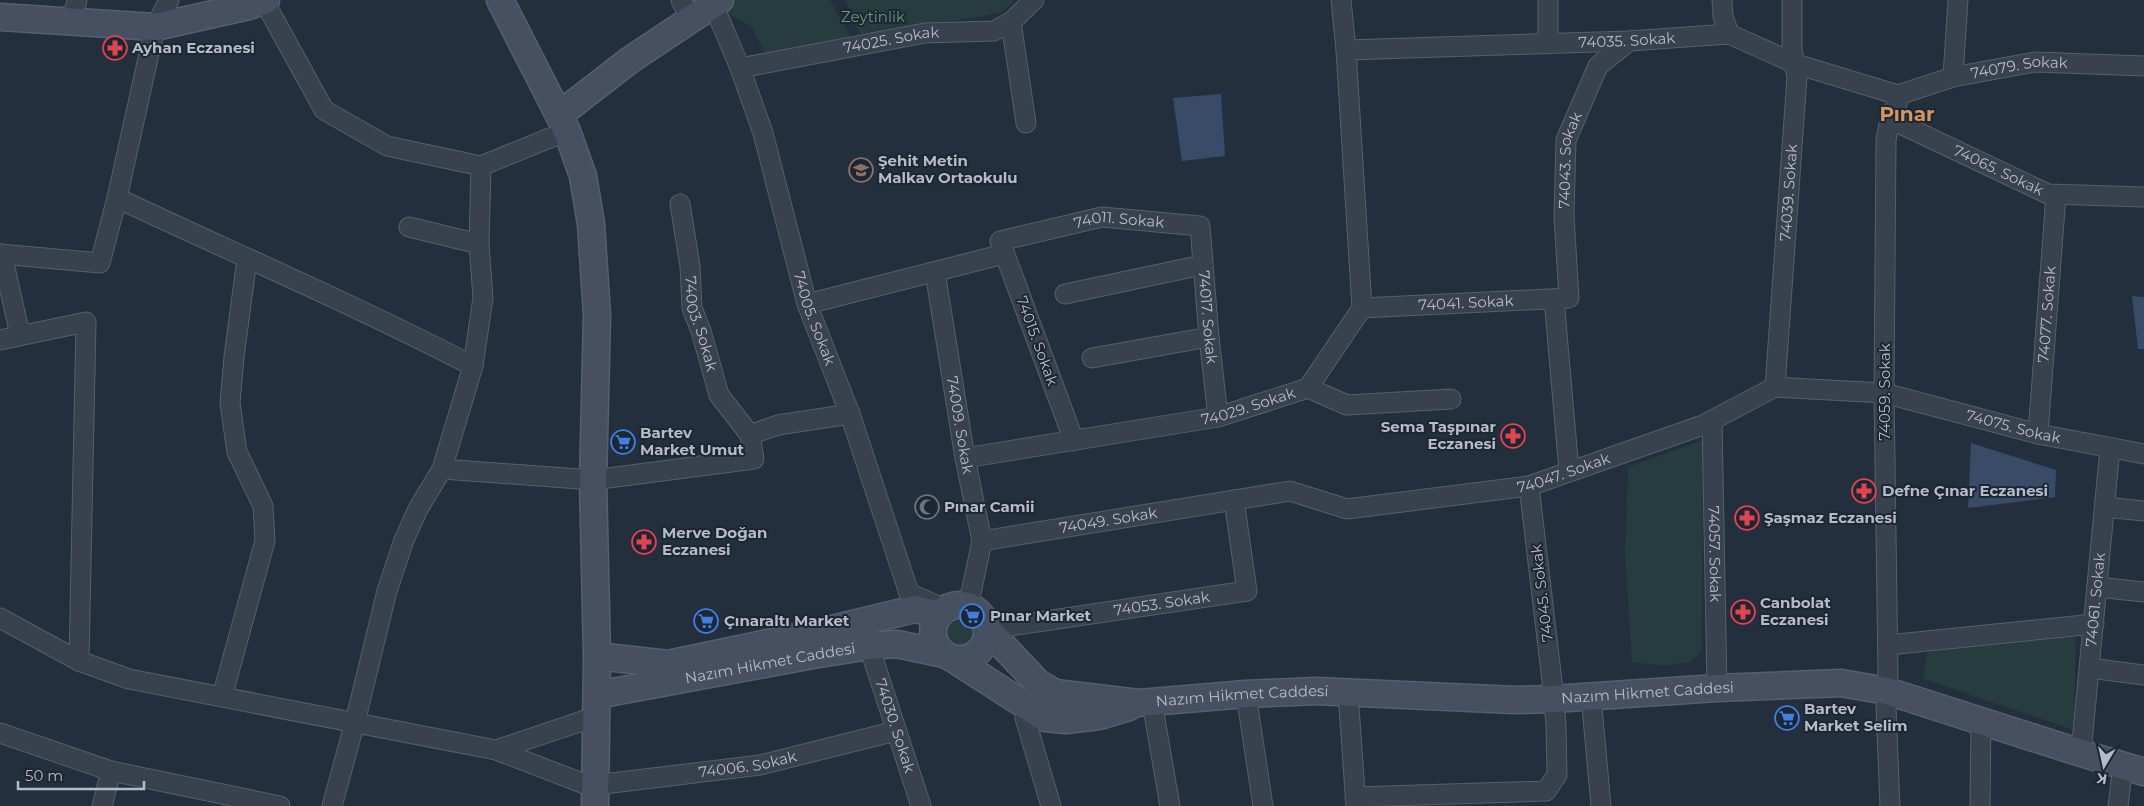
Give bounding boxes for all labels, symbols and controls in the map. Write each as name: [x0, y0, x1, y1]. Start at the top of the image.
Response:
park label: Zeytinlik: [841, 7, 905, 26]
street label: 74025. Sokak: [842, 23, 940, 57]
street label: 74035. Sokak: [1578, 28, 1676, 52]
pharmacy icon: Ayhan Eczanesi: [102, 35, 128, 61]
place label: Ayhan Eczanesi: [131, 38, 255, 57]
street label: 74079. Sokak: [1969, 52, 2068, 83]
district label: Pınar: [1879, 102, 1935, 126]
street label: 74043. Sokak: [1554, 109, 1586, 209]
street label: 74065. Sokak: [1950, 140, 2047, 200]
street label: 74039. Sokak: [1775, 143, 1801, 242]
place label: Şehit Metin Malkav Ortaokulu: [878, 151, 1018, 187]
school or university icon: Şehit Metin Malkav Ortaokulu: [848, 157, 874, 183]
street label: 74011. Sokak: [1072, 207, 1165, 232]
street label: 74077. Sokak: [2033, 265, 2060, 363]
street label: 74005. Sokak: [790, 269, 840, 368]
street label: 74017. Sokak: [1195, 270, 1222, 365]
street label: 74003. Sokak: [681, 276, 722, 374]
street label: 74041. Sokak: [1418, 291, 1514, 314]
street label: 74015. Sokak: [1012, 293, 1062, 388]
street label: 74059. Sokak: [1875, 343, 1894, 441]
street label: 74009. Sokak: [943, 375, 978, 476]
street label: 74029. Sokak: [1199, 383, 1297, 429]
street label: 74075. Sokak: [1964, 405, 2062, 447]
place label: Sema Taşpınar Eczanesi: [1381, 417, 1497, 453]
place label: Bartev Market Umut: [640, 423, 745, 459]
pharmacy icon: Sema Taşpınar Eczanesi: [1500, 423, 1526, 449]
supermarket icon: Bartev Market Umut: [610, 429, 636, 455]
street label: 74047. Sokak: [1516, 448, 1613, 496]
pharmacy icon: Defne Çınar Eczanesi: [1851, 478, 1877, 504]
place label: Defne Çınar Eczanesi: [1882, 481, 2048, 500]
mosque icon: Pınar Camii: [914, 494, 940, 520]
place label: Pınar Camii: [944, 497, 1035, 516]
street label: 74049. Sokak: [1058, 503, 1159, 537]
pharmacy icon: Şaşmaz Eczanesi: [1734, 505, 1760, 531]
street label: 74057. Sokak: [1705, 506, 1725, 602]
place label: Şaşmaz Eczanesi: [1764, 508, 1897, 527]
place label: Merve Doğan Eczanesi: [662, 523, 767, 559]
pharmacy icon: Merve Doğan Eczanesi: [631, 529, 657, 555]
street label: 74045. Sokak: [1526, 543, 1557, 643]
street label: 74061. Sokak: [2081, 552, 2109, 648]
street label: 74053. Sokak: [1112, 587, 1211, 620]
place label: Canbolat Eczanesi: [1760, 593, 1831, 629]
pharmacy icon: Canbolat Eczanesi: [1730, 599, 1756, 625]
supermarket icon: Pınar Market: [959, 603, 985, 629]
place label: Pınar Market: [990, 606, 1092, 625]
supermarket icon: Çınaraltı Market: [693, 608, 719, 634]
place label: Çınaraltı Market: [724, 611, 850, 630]
street label: Nazım Hikmet Caddesi: [683, 638, 857, 688]
street label: 74030. Sokak: [871, 676, 920, 775]
street label: Nazım Hikmet Caddesi: [1561, 677, 1734, 707]
street label: Nazım Hikmet Caddesi: [1155, 681, 1329, 711]
place label: Bartev Market Selim: [1804, 699, 1908, 735]
supermarket icon: Bartev Market Selim: [1774, 705, 1800, 731]
north arrow: [2079, 741, 2129, 791]
street label: 74006. Sokak: [697, 746, 799, 781]
scale bar: [18, 758, 144, 790]
text: 50 m: [25, 766, 63, 785]
text: K: [2095, 769, 2108, 789]

